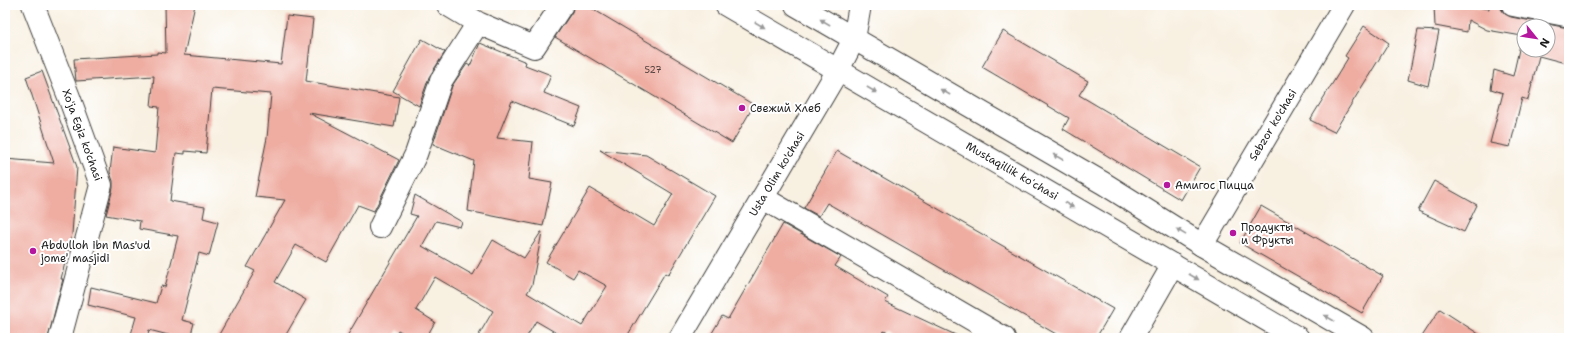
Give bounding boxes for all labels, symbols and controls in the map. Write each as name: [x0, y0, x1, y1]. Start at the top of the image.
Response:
one-way arrow: [820, 18, 830, 26]
north arrow: [1516, 18, 1556, 58]
one-way arrow: [754, 21, 766, 28]
text: N: [1535, 35, 1553, 51]
house number: 527: [644, 64, 662, 76]
street label: Sebzor ko'chasi: [1246, 86, 1300, 164]
street label: Xoʻja Egiz ko'chasi: [58, 87, 106, 183]
one-way arrow: [866, 87, 878, 94]
one-way arrow: [939, 88, 951, 95]
place label: Свежий Хлеб: [750, 101, 821, 116]
marker: Свежий Хлеб: [737, 103, 747, 113]
street label: Usta Olim ko'chasi: [746, 129, 808, 219]
street label: Mustaqillik koʻchasi: [963, 138, 1061, 204]
one-way arrow: [1052, 154, 1064, 161]
place label: Амигос Пицца: [1175, 178, 1254, 193]
marker: Амигос Пицца: [1162, 180, 1172, 190]
one-way arrow: [1063, 201, 1075, 208]
place label: Продукты и Фрукты: [1241, 220, 1294, 248]
one-way arrow: [1175, 228, 1187, 235]
marker: Продукты и Фрукты: [1228, 228, 1238, 238]
place label: Abdulloh ibn Mas'ud jome' masjidi: [40, 238, 150, 266]
marker: Abdulloh ibn Mas'ud jome' masjidi: [28, 246, 38, 256]
one-way arrow: [1189, 273, 1199, 281]
one-way arrow: [1323, 315, 1335, 322]

